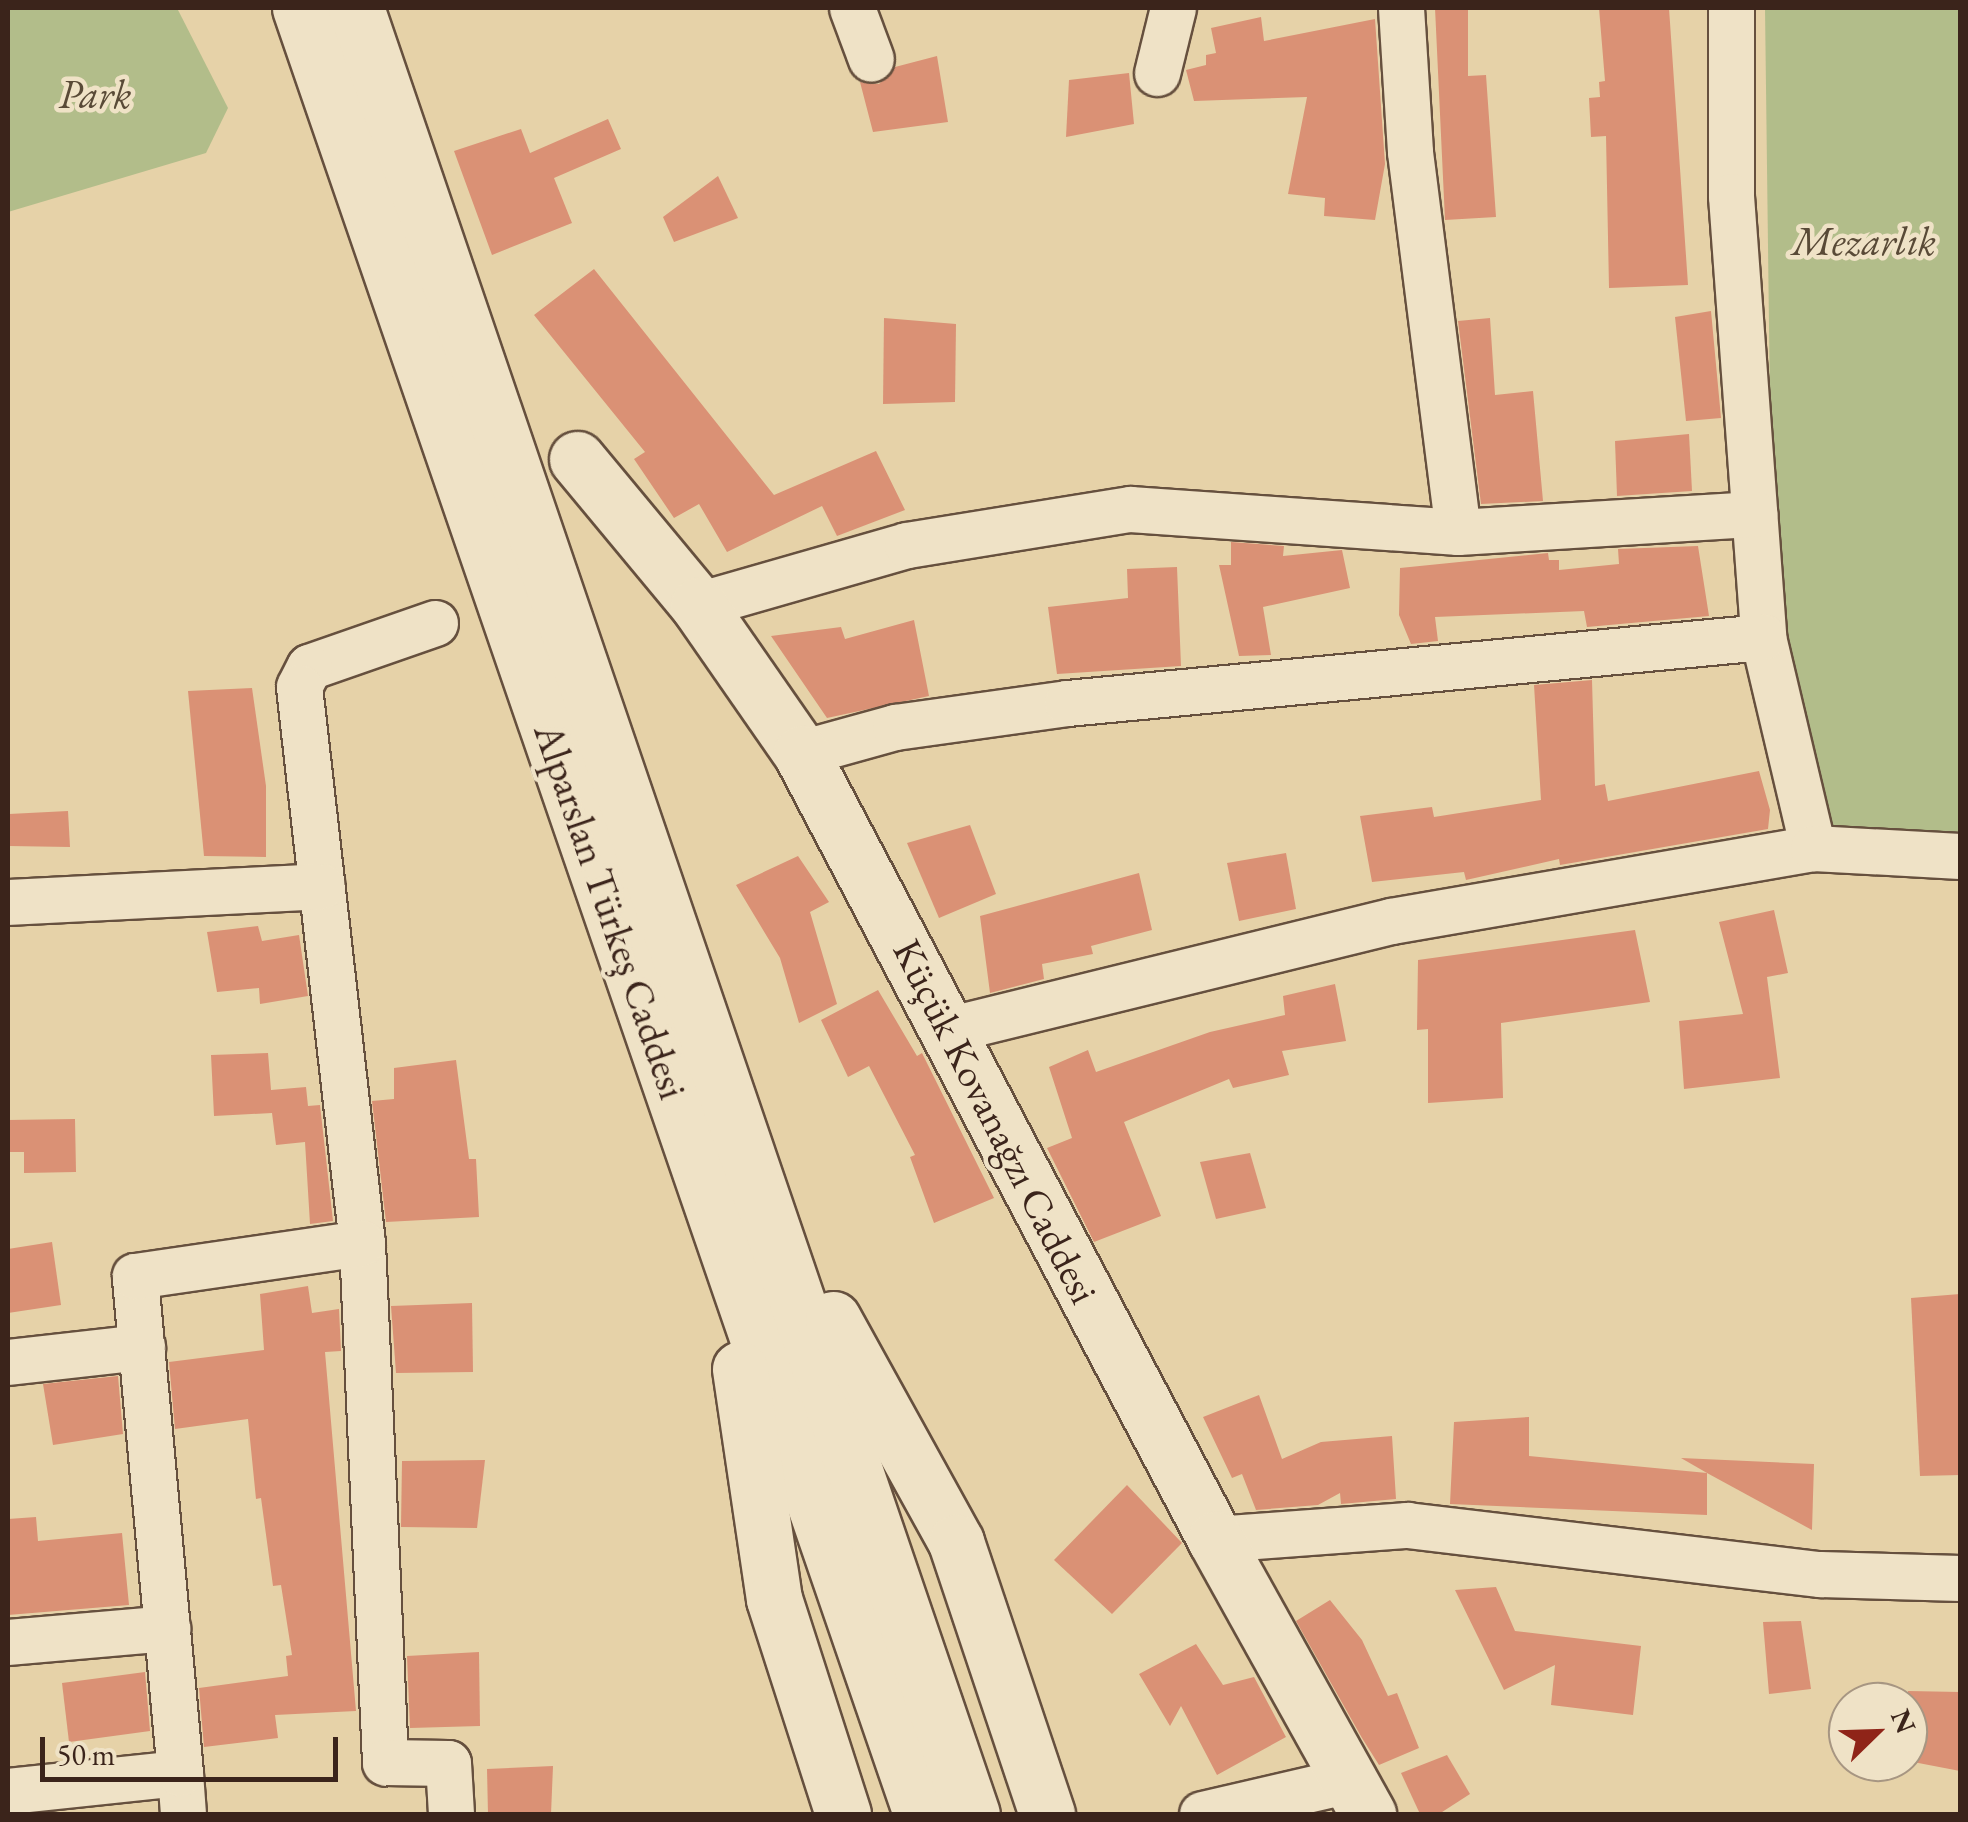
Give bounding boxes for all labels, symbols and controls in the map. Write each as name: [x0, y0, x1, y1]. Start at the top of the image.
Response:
park label: Park: [58, 70, 132, 118]
park label: Mezarlık: [1792, 217, 1936, 265]
street label: Alparslan Türkeş Caddesi: [524, 717, 698, 1105]
street label: Küçük Kovanağzı Caddesi: [883, 931, 1109, 1311]
north arrow: [1828, 1682, 1928, 1782]
text: N: [1883, 1704, 1925, 1739]
scale bar: [45, 1717, 342, 1779]
text: 50 m: [57, 1735, 115, 1774]

